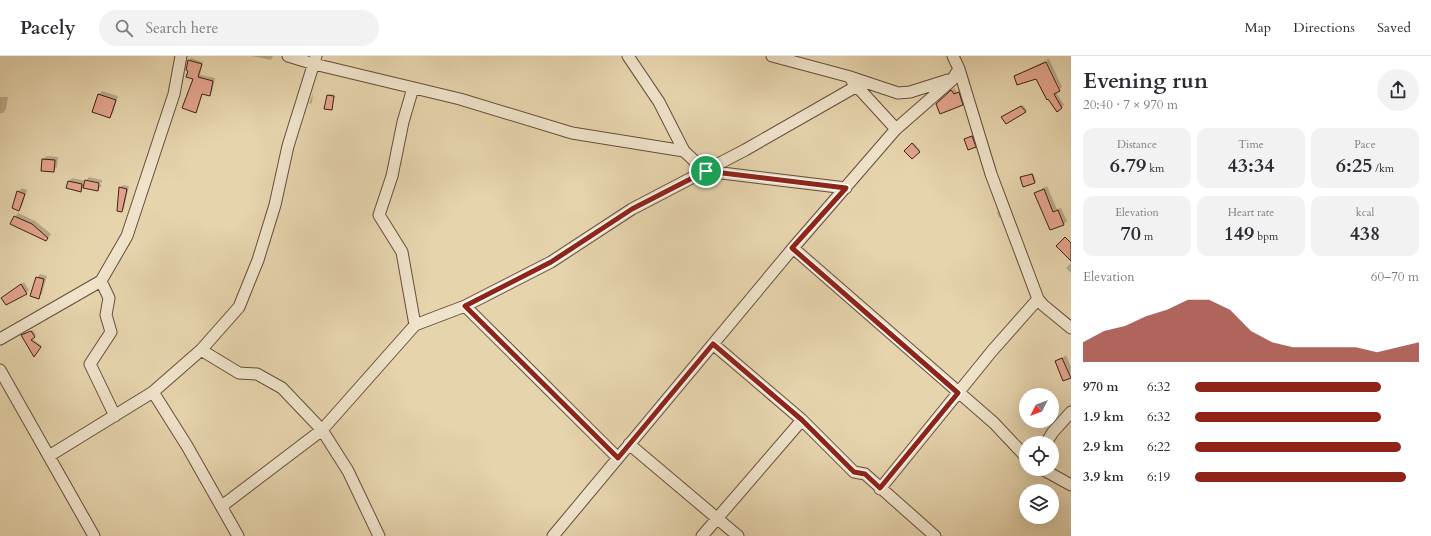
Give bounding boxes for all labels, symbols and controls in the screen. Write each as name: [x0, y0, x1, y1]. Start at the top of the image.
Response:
search box: [99, 10, 379, 46]
text: Pacely: [20, 15, 75, 41]
icon: search: [113, 17, 135, 39]
text: Search here: [145, 18, 218, 38]
text: Map: [1245, 18, 1271, 37]
text: Directions: [1293, 18, 1355, 37]
text: Saved: [1377, 18, 1411, 37]
text: Evening run: [1083, 66, 1208, 96]
button: share: [1377, 69, 1419, 111]
text: 20:40 · 7 × 970 m: [1083, 96, 1178, 114]
text: Distance: [1117, 137, 1157, 152]
text: Time: [1238, 137, 1264, 152]
text: Pace: [1354, 137, 1376, 152]
text: 6.79: [1110, 152, 1146, 179]
text: 43:34: [1228, 152, 1274, 179]
text: 6:25: [1336, 152, 1372, 179]
pin: [689, 154, 723, 188]
icon: arrive: [695, 160, 717, 182]
text: km: [1146, 161, 1164, 176]
text: /km: [1372, 161, 1394, 176]
text: Elevation: [1115, 205, 1159, 220]
text: Heart rate: [1228, 205, 1274, 220]
text: kcal: [1356, 205, 1374, 220]
text: 70: [1121, 220, 1141, 247]
text: 149: [1224, 220, 1254, 247]
text: 438: [1350, 220, 1380, 247]
text: m: [1141, 229, 1153, 244]
text: bpm: [1254, 229, 1278, 244]
text: Elevation: [1083, 268, 1135, 286]
text: 60–70 m: [1371, 268, 1419, 286]
text: 970 m: [1083, 378, 1118, 396]
text: 6:32: [1147, 378, 1170, 396]
north arrow: [1019, 388, 1059, 428]
map controls: [1019, 388, 1059, 524]
text: 1.9 km: [1083, 408, 1124, 426]
text: 6:32: [1147, 408, 1170, 426]
button: locate: [1019, 436, 1059, 476]
text: 2.9 km: [1083, 438, 1124, 456]
text: 6:22: [1147, 438, 1170, 456]
text: 3.9 km: [1083, 468, 1124, 486]
text: 6:19: [1147, 468, 1170, 486]
button: layers: [1019, 484, 1059, 524]

